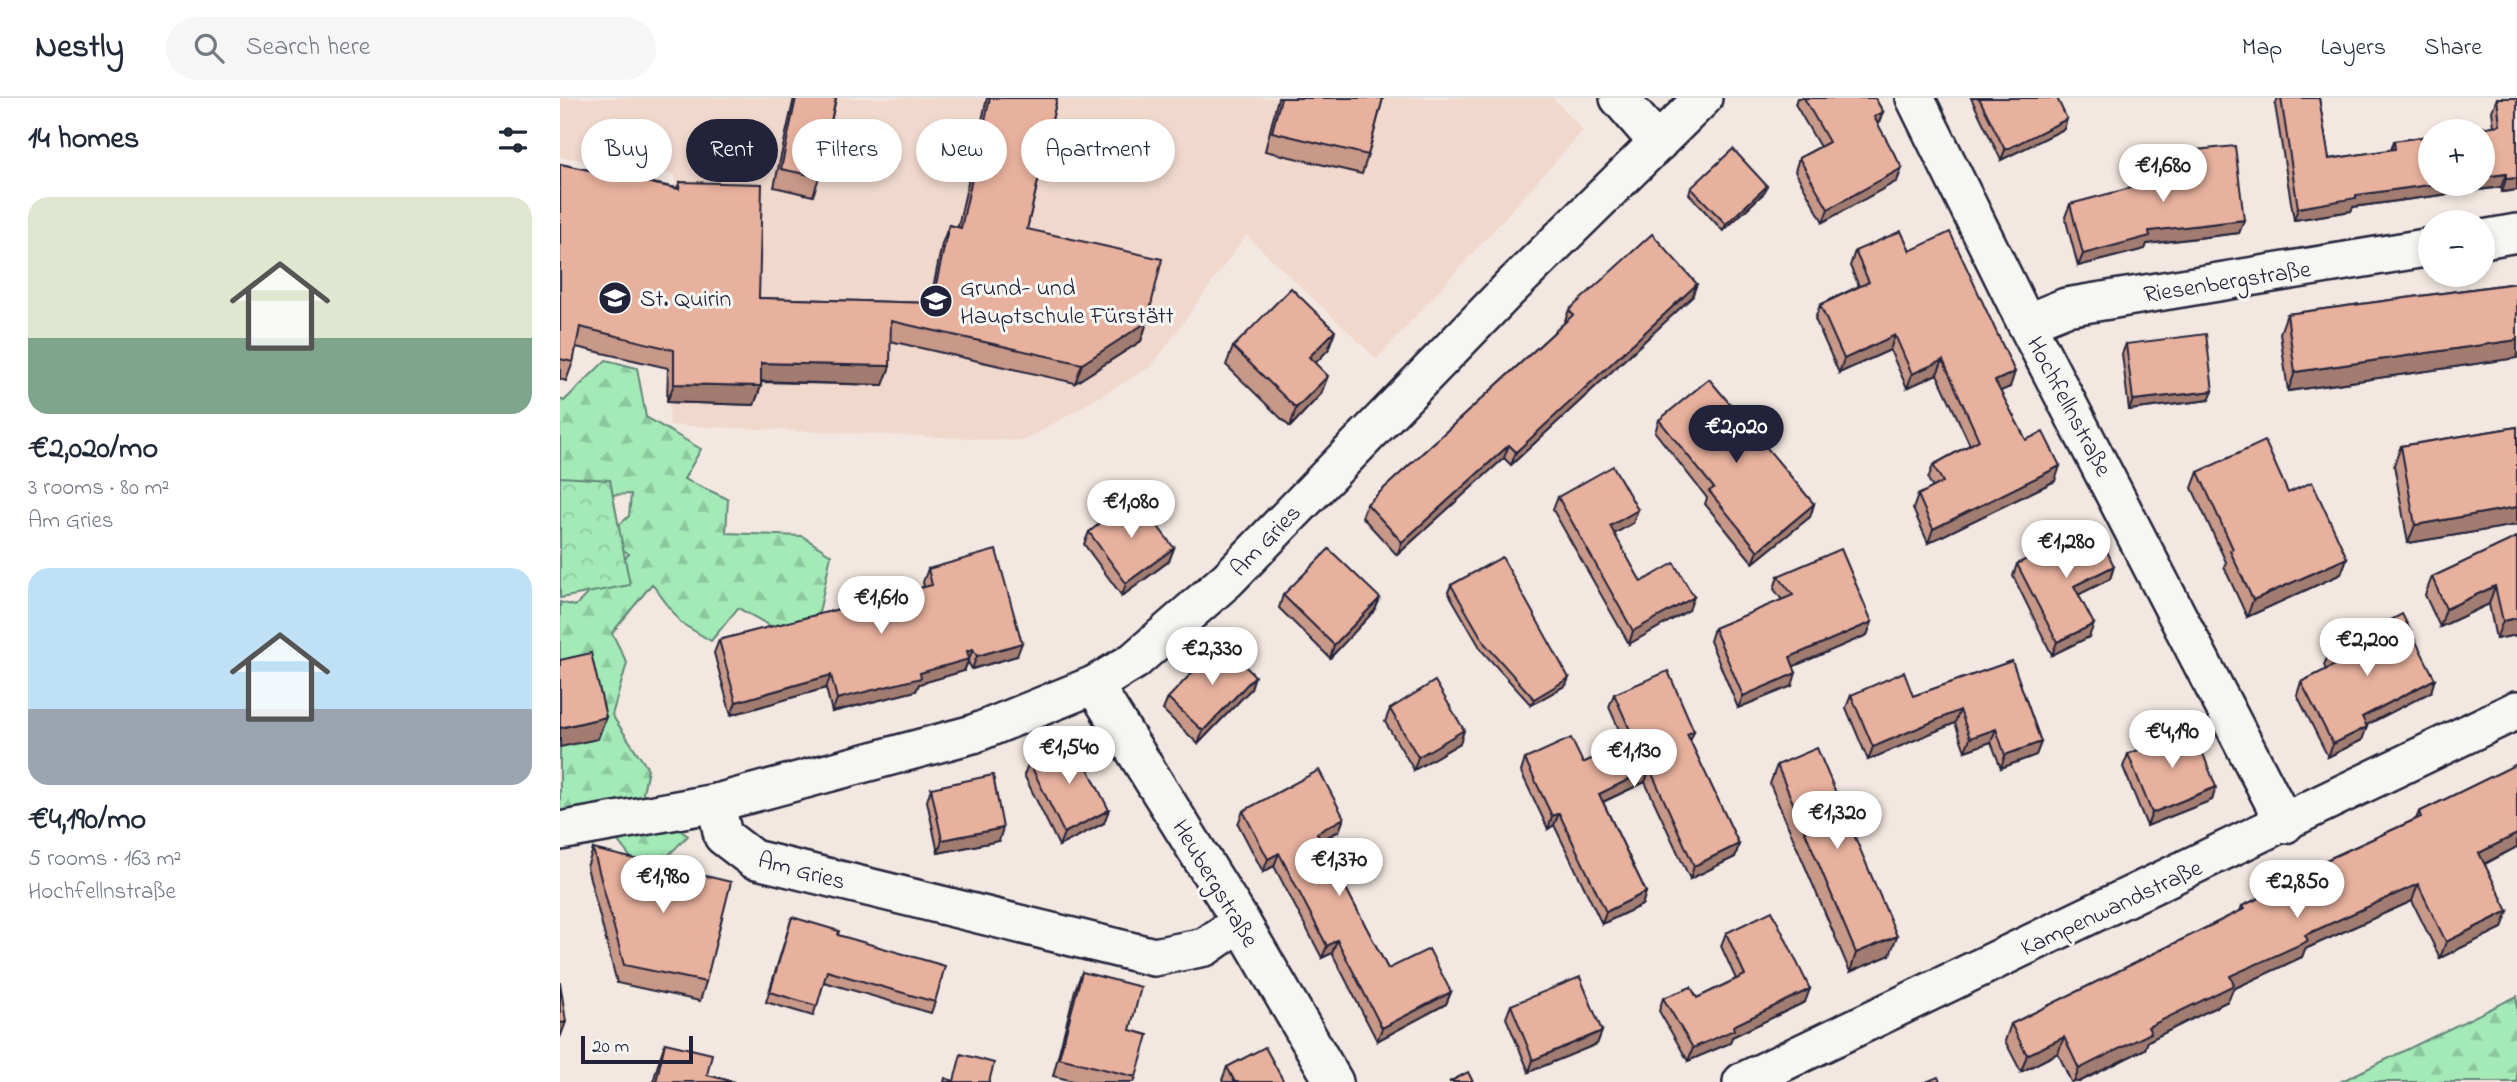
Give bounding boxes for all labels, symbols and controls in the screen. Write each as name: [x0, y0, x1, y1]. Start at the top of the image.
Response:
search box: [166, 17, 656, 80]
text: Nestly: [35, 24, 124, 72]
icon: search: [190, 29, 228, 67]
text: Search here: [246, 29, 370, 67]
text: Map: [2242, 31, 2282, 66]
text: Layers: [2320, 31, 2386, 66]
text: Share: [2424, 31, 2482, 66]
text: 14 homes: [28, 118, 139, 162]
chip: Buy: [581, 119, 672, 182]
chip: Rent: [686, 119, 778, 182]
chip: Filters: [792, 119, 902, 182]
chip: New: [916, 119, 1007, 182]
chip: Apartment: [1021, 119, 1175, 182]
map controls: [2418, 119, 2495, 287]
button: +: [2418, 119, 2495, 196]
icon: filters: [494, 121, 532, 159]
pin: €1,680: [2106, 144, 2220, 204]
text: €1,680: [2135, 150, 2191, 183]
button: −: [2418, 210, 2495, 287]
icon: home: [217, 243, 343, 369]
street label: Riesenbergstraße: [2141, 253, 2314, 314]
place label: Grund- und Hauptschule Fürstätt: [960, 272, 1174, 335]
school or university icon: St. Quirin: [596, 279, 634, 317]
school or university icon: Grund- und Hauptschule Fürstätt: [917, 282, 955, 320]
place label: St. Quirin: [640, 283, 731, 318]
street label: Hochfellnstraße: [2016, 331, 2120, 484]
pin: €2,020: [1679, 406, 1793, 465]
text: €2,020: [1705, 411, 1767, 444]
text: €2,020/mo: [28, 428, 158, 472]
text: 3 rooms · 80 m²: [28, 472, 169, 505]
pin: €1,080: [1074, 480, 1188, 540]
text: €1,080: [1103, 486, 1159, 519]
street label: Am Gries: [1223, 498, 1310, 586]
text: Am Gries: [28, 505, 113, 538]
pin: €1,280: [2009, 520, 2123, 580]
text: €1,280: [2037, 526, 2095, 559]
pin: €1,610: [824, 576, 938, 636]
text: €1,610: [854, 582, 908, 615]
icon: home: [217, 614, 343, 740]
pin: €2,200: [2310, 618, 2424, 678]
text: €2,200: [2336, 624, 2398, 657]
pin: €2,330: [1155, 628, 1269, 687]
text: €2,330: [1182, 633, 1242, 666]
pin: €4,190: [2115, 710, 2229, 770]
text: €4,190: [2145, 716, 2199, 749]
pin: €1,540: [1012, 726, 1126, 786]
pin: €1,130: [1577, 730, 1691, 789]
text: €1,540: [1039, 732, 1099, 765]
text: €1,130: [1607, 735, 1661, 768]
pin: €1,320: [1780, 792, 1894, 851]
text: €1,320: [1808, 797, 1866, 830]
text: €4,190/mo: [28, 799, 146, 843]
street label: Heubergstraße: [1162, 814, 1266, 955]
pin: €1,370: [1282, 838, 1396, 898]
text: 5 rooms · 163 m²: [28, 843, 181, 876]
street label: Am Gries: [754, 844, 849, 901]
text: €1,370: [1311, 844, 1367, 877]
street label: Kampenwandstraße: [2015, 852, 2209, 967]
pin: €1,980: [606, 856, 720, 915]
pin: €2,850: [2240, 860, 2354, 920]
text: €1,980: [637, 861, 689, 894]
text: €2,850: [2265, 866, 2329, 899]
text: Hochfellnstraße: [28, 876, 176, 909]
scale bar: [581, 1033, 693, 1065]
text: 20 m: [592, 1034, 629, 1061]

